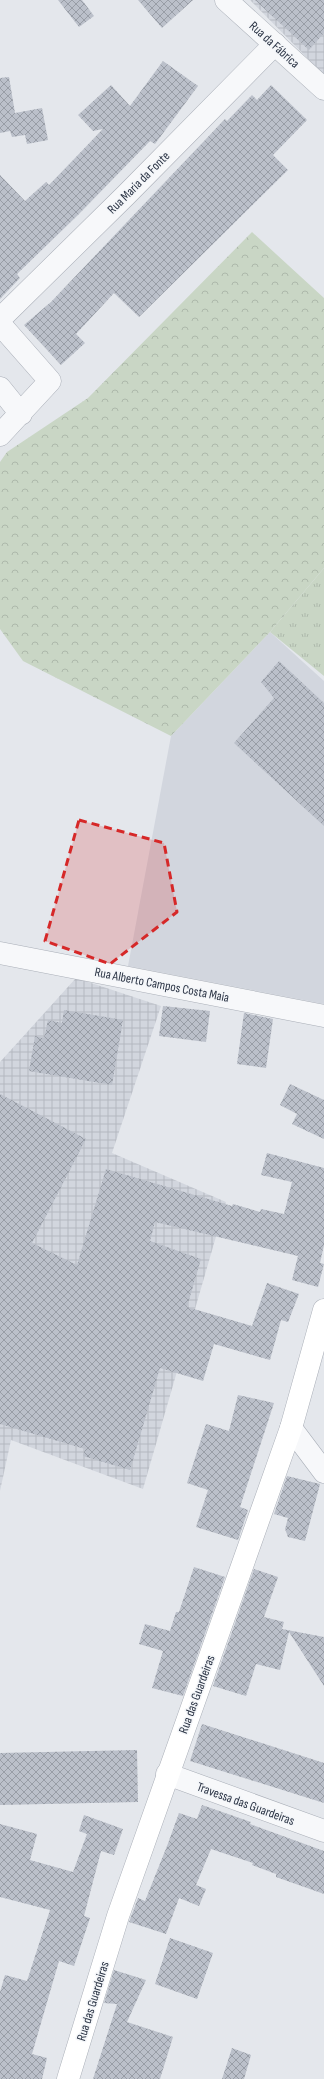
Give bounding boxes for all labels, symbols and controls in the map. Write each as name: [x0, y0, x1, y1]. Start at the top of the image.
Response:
street label: Rua da Fábrica: [246, 18, 303, 72]
street label: Rua Maria da Fonte: [104, 148, 173, 217]
street label: Rua Alberto Campos Costa Maia: [93, 964, 230, 1006]
street label: Rua das Guardeiras: [175, 1653, 219, 1736]
street label: Travessa das Guardeiras: [195, 1779, 297, 1829]
street label: Rua das Guardeiras: [73, 1959, 113, 2043]

